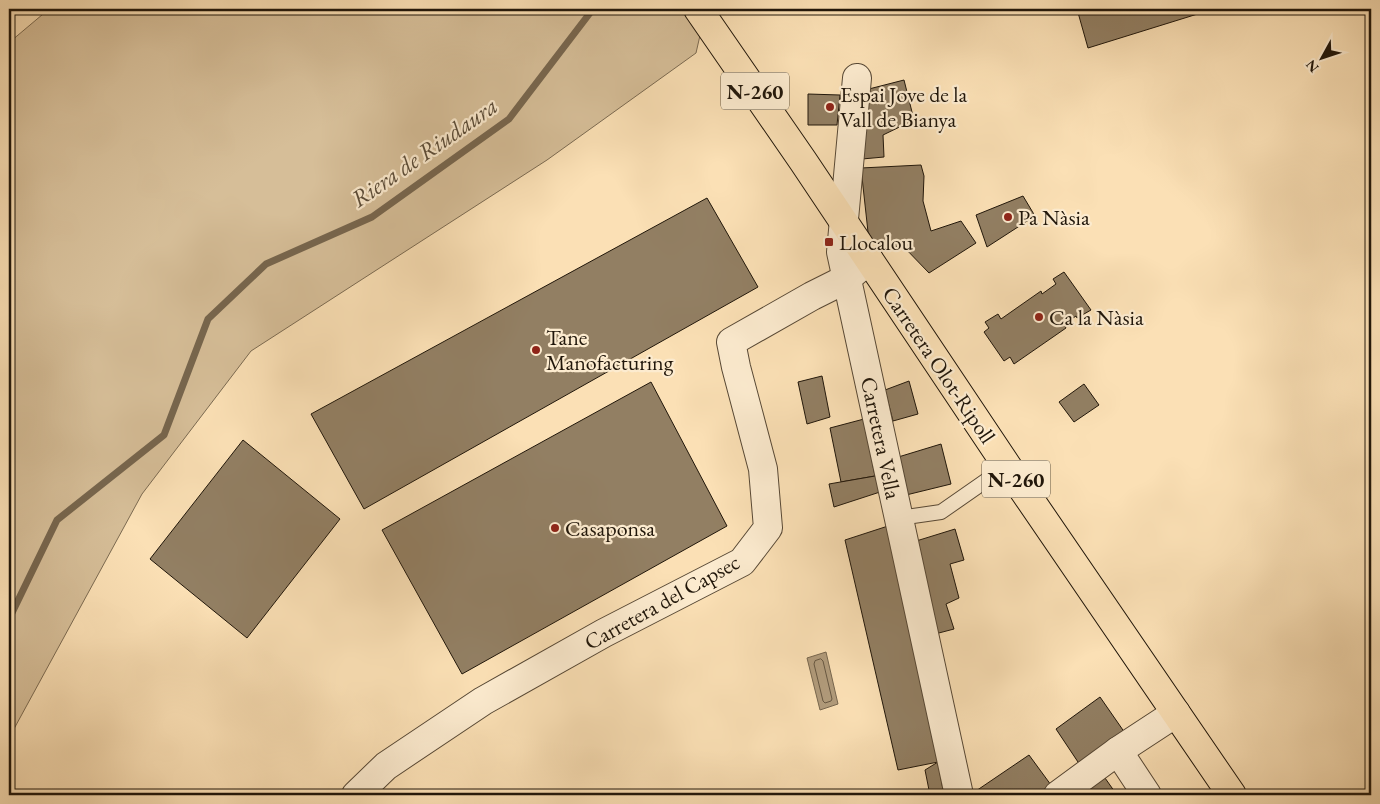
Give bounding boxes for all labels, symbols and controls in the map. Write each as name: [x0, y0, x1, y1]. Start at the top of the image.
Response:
north arrow: [1298, 32, 1348, 82]
text: N: [1301, 56, 1323, 76]
road number: N-260: [721, 72, 789, 110]
place label: Espai Jove de la Vall de Bianya: [840, 80, 968, 134]
water label: Riera de Riudaura: [345, 90, 503, 214]
marker: Espai Jove de la Vall de Bianya: [824, 101, 836, 113]
place label: Pa Nàsia: [1018, 203, 1090, 232]
marker: Pa Nàsia: [1002, 211, 1014, 223]
place label: Llocalou: [839, 228, 914, 257]
marker: Llocalou: [823, 236, 835, 248]
street label: Carretera Olot-Ripoll: [876, 281, 1002, 449]
place label: Ca la Nàsia: [1049, 303, 1144, 332]
marker: Ca la Nàsia: [1033, 311, 1045, 323]
place label: Tane Manofacturing: [546, 323, 674, 377]
marker: Tane Manofacturing: [530, 344, 542, 356]
street label: Carretera Vella: [854, 374, 908, 502]
road number: N-260: [982, 460, 1050, 498]
place label: Casaponsa: [565, 514, 655, 543]
marker: Casaponsa: [549, 522, 561, 534]
street label: Carretera del Capsec: [579, 547, 745, 657]

